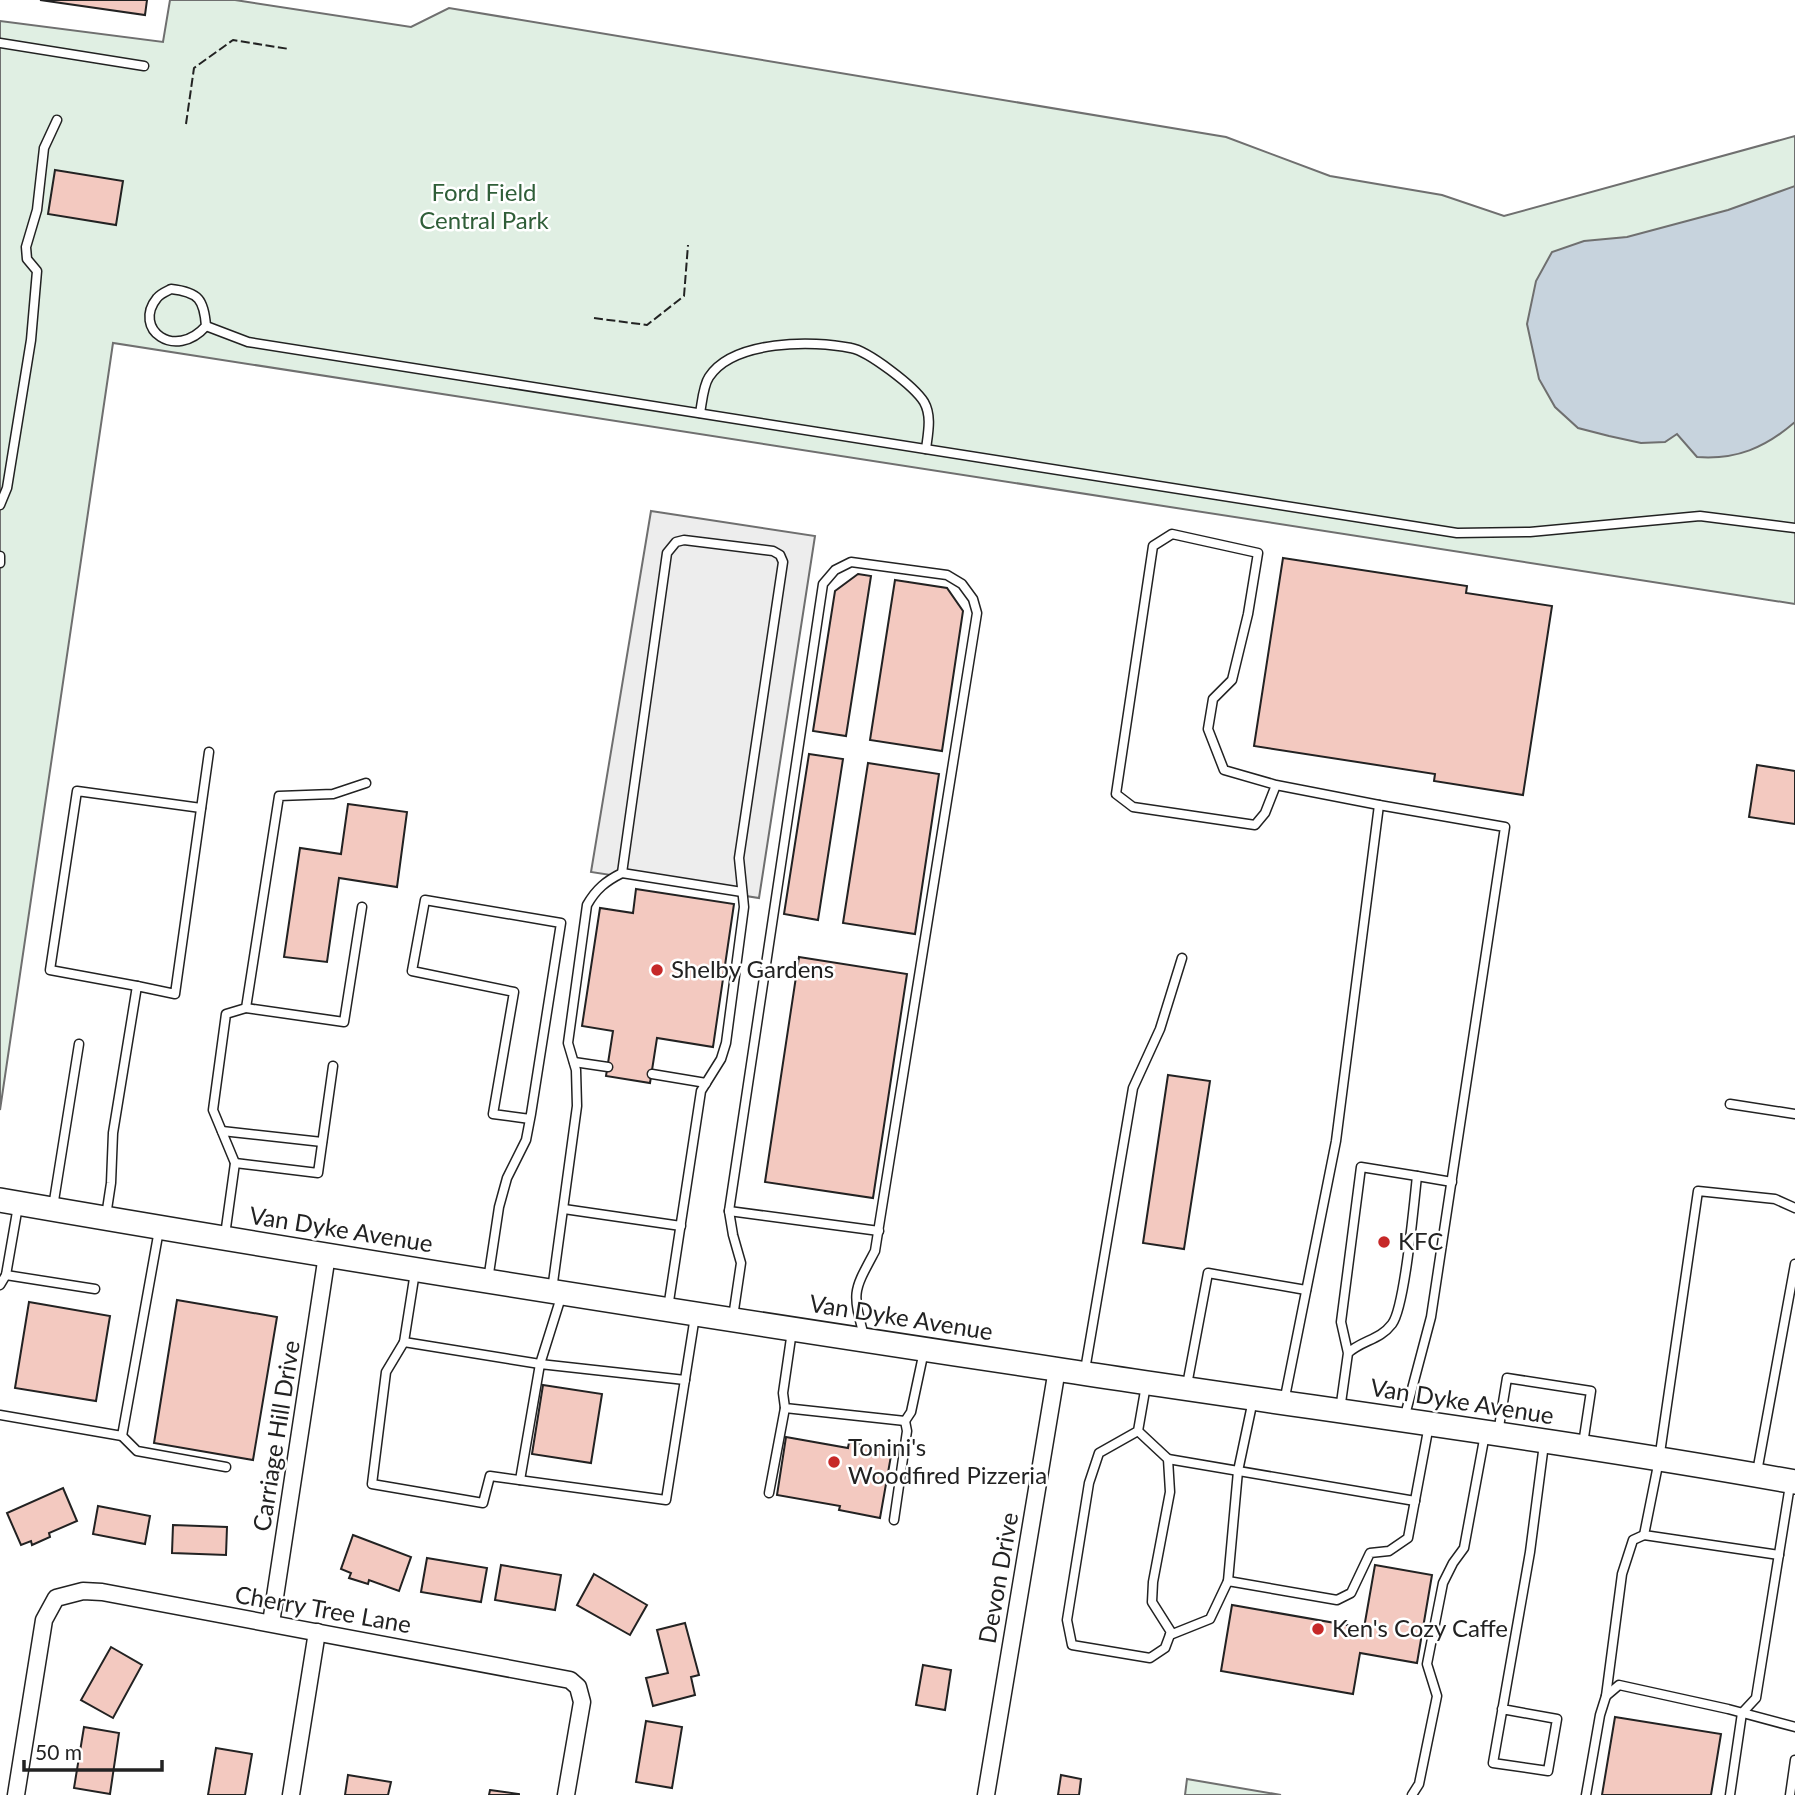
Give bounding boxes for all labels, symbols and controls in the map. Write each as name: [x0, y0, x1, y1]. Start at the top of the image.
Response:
park label: Ford Field Central Park: [419, 177, 550, 234]
place label: Shelby Gardens: [671, 954, 834, 983]
marker: Shelby Gardens: [649, 962, 665, 978]
street label: Van Dyke Avenue: [247, 1200, 435, 1257]
place label: KFC: [1398, 1226, 1443, 1255]
marker: KFC: [1376, 1234, 1392, 1250]
street label: Van Dyke Avenue: [807, 1288, 995, 1345]
street label: Carriage Hill Drive: [246, 1338, 305, 1533]
street label: Van Dyke Avenue: [1368, 1372, 1556, 1429]
place label: Tonini's Woodfired Pizzeria: [848, 1432, 1047, 1489]
marker: Tonini's Woodfired Pizzeria: [826, 1454, 842, 1470]
street label: Devon Drive: [972, 1510, 1023, 1646]
street label: Cherry Tree Lane: [233, 1579, 414, 1638]
place label: Ken's Cozy Caffe: [1332, 1613, 1508, 1642]
marker: Ken's Cozy Caffe: [1310, 1621, 1326, 1637]
scale bar: [24, 1728, 163, 1772]
text: 50 m: [35, 1739, 82, 1764]

